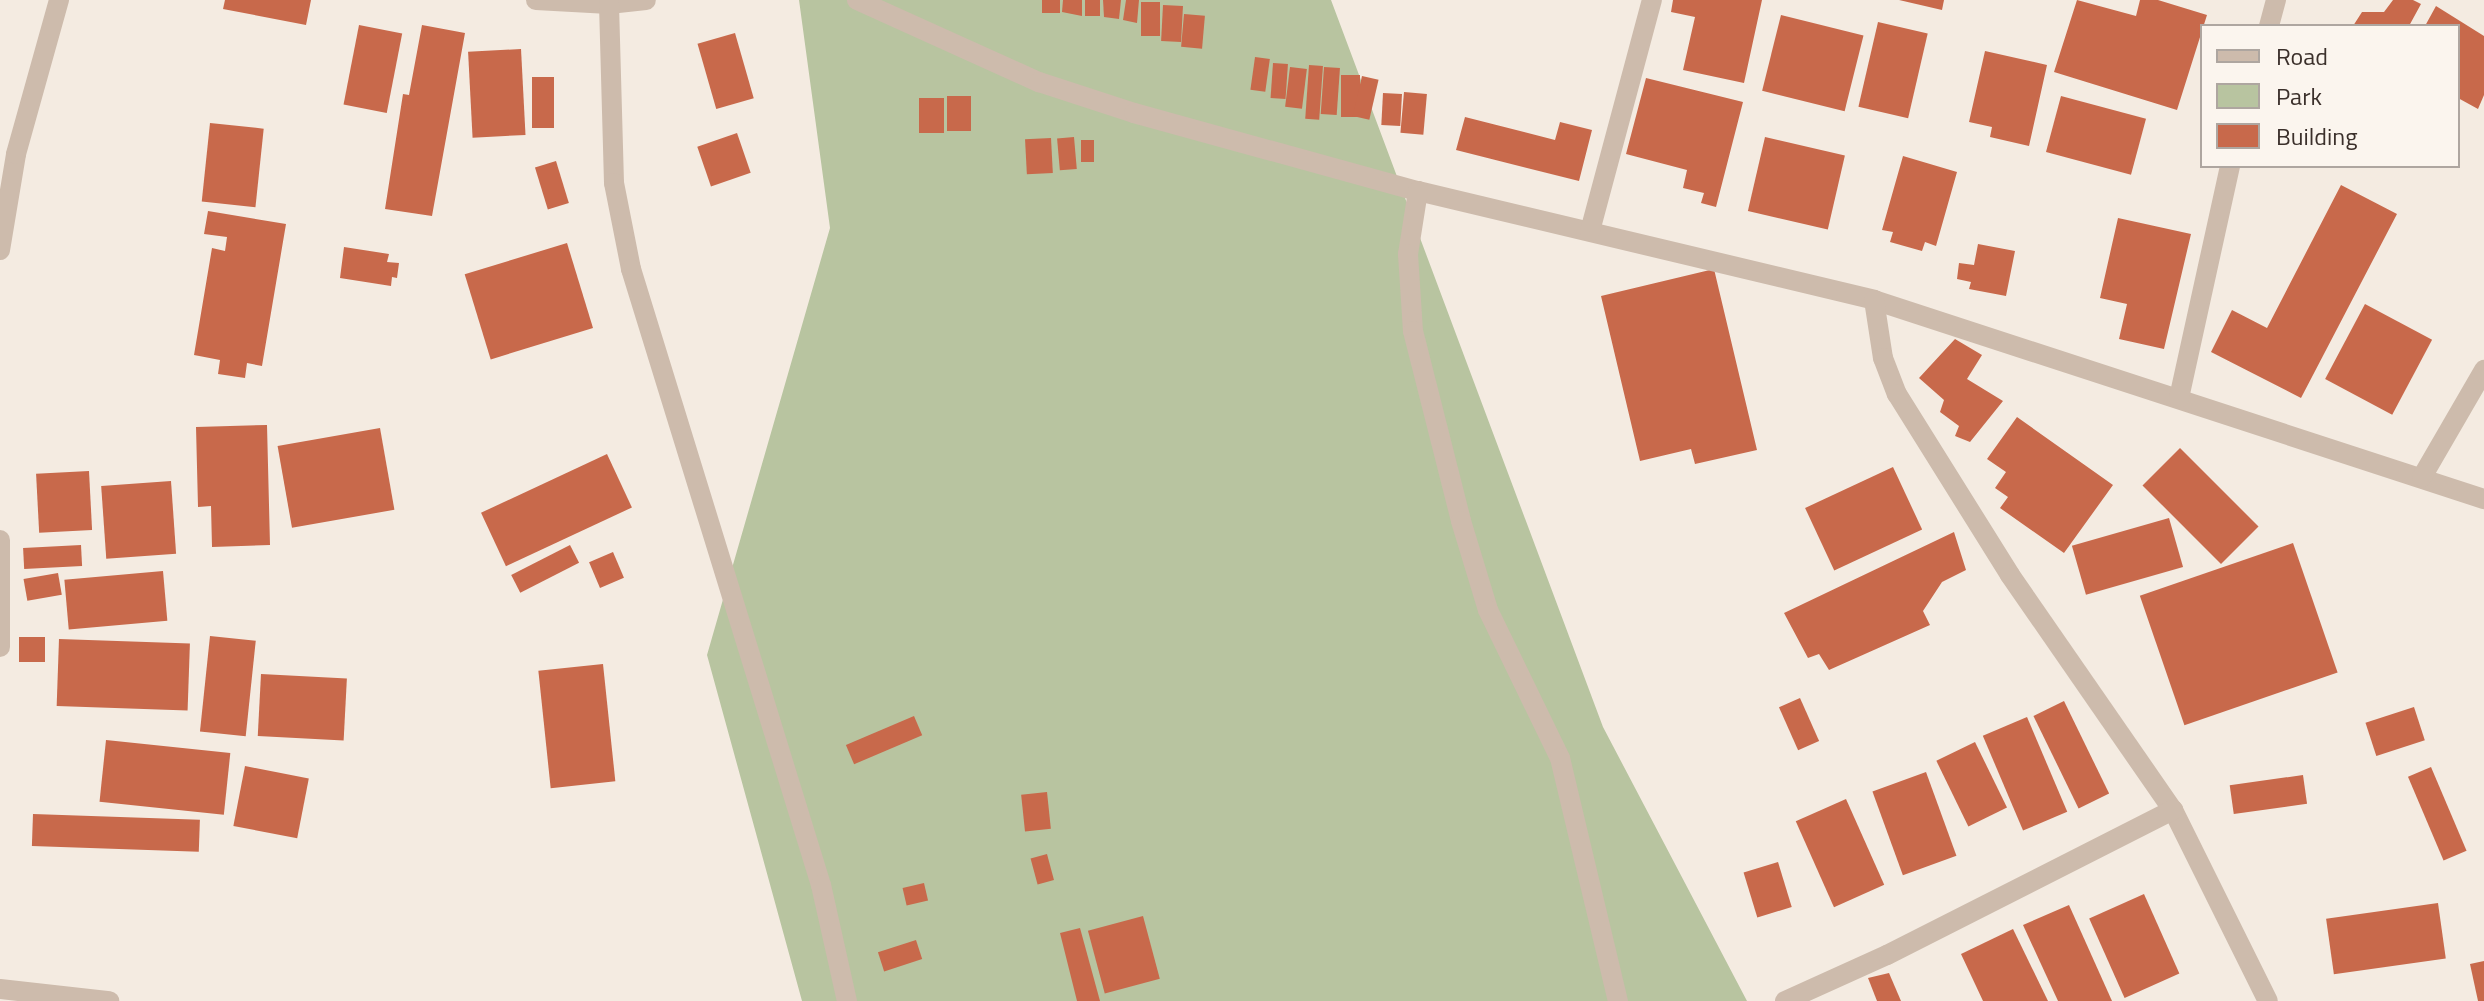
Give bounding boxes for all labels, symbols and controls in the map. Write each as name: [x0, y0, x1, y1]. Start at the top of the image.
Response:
legend: [2200, 24, 2460, 168]
text: Road: [2276, 38, 2328, 74]
text: Park: [2276, 78, 2322, 114]
text: Building: [2276, 118, 2358, 154]

